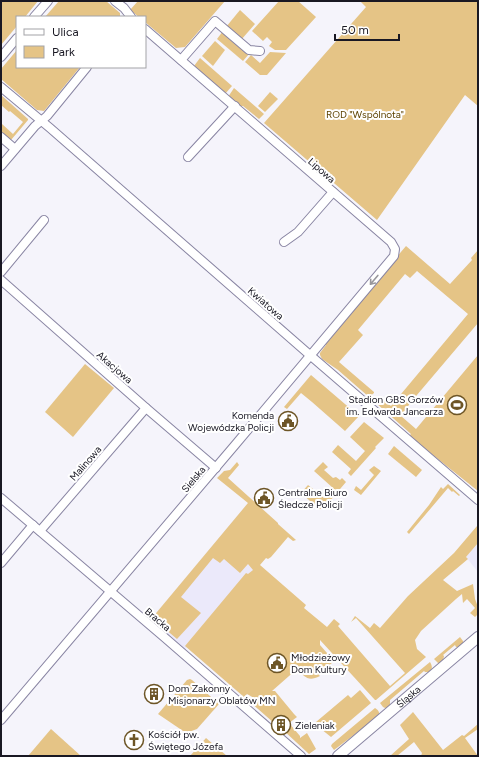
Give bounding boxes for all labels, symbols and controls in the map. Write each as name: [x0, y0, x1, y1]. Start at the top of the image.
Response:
legend: [16, 16, 146, 68]
scale bar: [335, 16, 399, 42]
text: 50 m: [341, 23, 369, 37]
text: Ulica: [52, 25, 79, 39]
text: Park: [52, 45, 75, 59]
park label: ROD "Wspólnota": [326, 108, 404, 121]
street label: Lipowa: [305, 155, 338, 186]
one-way arrow: [369, 275, 378, 286]
street label: Kwiatowa: [245, 284, 286, 323]
street label: Akacjowa: [94, 348, 135, 386]
place label: Stadion GBS Gorzów im. Edwarda Jancarza: [346, 393, 443, 418]
sports icon: Stadion GBS Gorzów im. Edwarda Jancarza: [446, 394, 468, 416]
place label: Komenda Wojewódzka Policji: [188, 409, 274, 434]
public building icon: Komenda Wojewódzka Policji: [277, 410, 299, 432]
street label: Malinowa: [67, 443, 104, 484]
street label: Sielska: [179, 463, 208, 495]
place label: Centralne Biuro Śledcze Policji: [278, 486, 348, 511]
public building icon: Centralne Biuro Śledcze Policji: [253, 487, 275, 509]
street label: Bracka: [142, 605, 173, 634]
place label: Młodzieżowy Dom Kultury: [291, 651, 351, 676]
public building icon: Młodzieżowy Dom Kultury: [266, 652, 288, 674]
place label: Dom Zakonny Misjonarzy Oblatów MN: [168, 682, 275, 707]
building icon: Dom Zakonny Misjonarzy Oblatów MN: [143, 683, 165, 705]
street label: Śląska: [394, 683, 423, 711]
building icon: Zieleniak: [270, 714, 292, 736]
place label: Zieleniak: [295, 719, 335, 732]
place label: Kościół pw. Świętego Józefa: [148, 728, 223, 753]
church icon: Kościół pw. Świętego Józefa: [123, 729, 145, 751]

